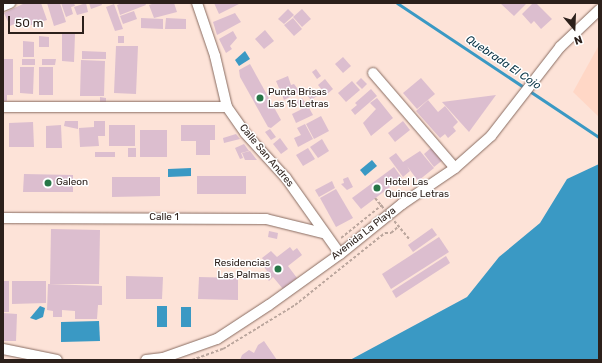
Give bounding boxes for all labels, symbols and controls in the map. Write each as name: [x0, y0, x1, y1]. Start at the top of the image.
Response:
scale bar: [10, 8, 86, 34]
north arrow: [554, 8, 594, 48]
text: 50 m: [15, 16, 43, 30]
text: N: [572, 32, 584, 47]
water label: Quebrada El Cojo: [463, 33, 543, 93]
place label: Punta Brisas Las 15 Letras: [268, 86, 329, 110]
marker: Punta Brisas Las 15 Letras: [255, 93, 265, 103]
street label: Calle San Andres: [236, 122, 296, 190]
place label: Hotel Las Quince Letras: [385, 176, 449, 200]
place label: Galeon: [56, 177, 88, 189]
marker: Galeon: [43, 178, 53, 188]
marker: Hotel Las Quince Letras: [372, 183, 382, 193]
street label: Avenida La Playa: [329, 205, 399, 263]
street label: Calle 1: [149, 212, 179, 224]
place label: Residencias Las Palmas: [214, 257, 270, 280]
marker: Residencias Las Palmas: [273, 264, 283, 274]

